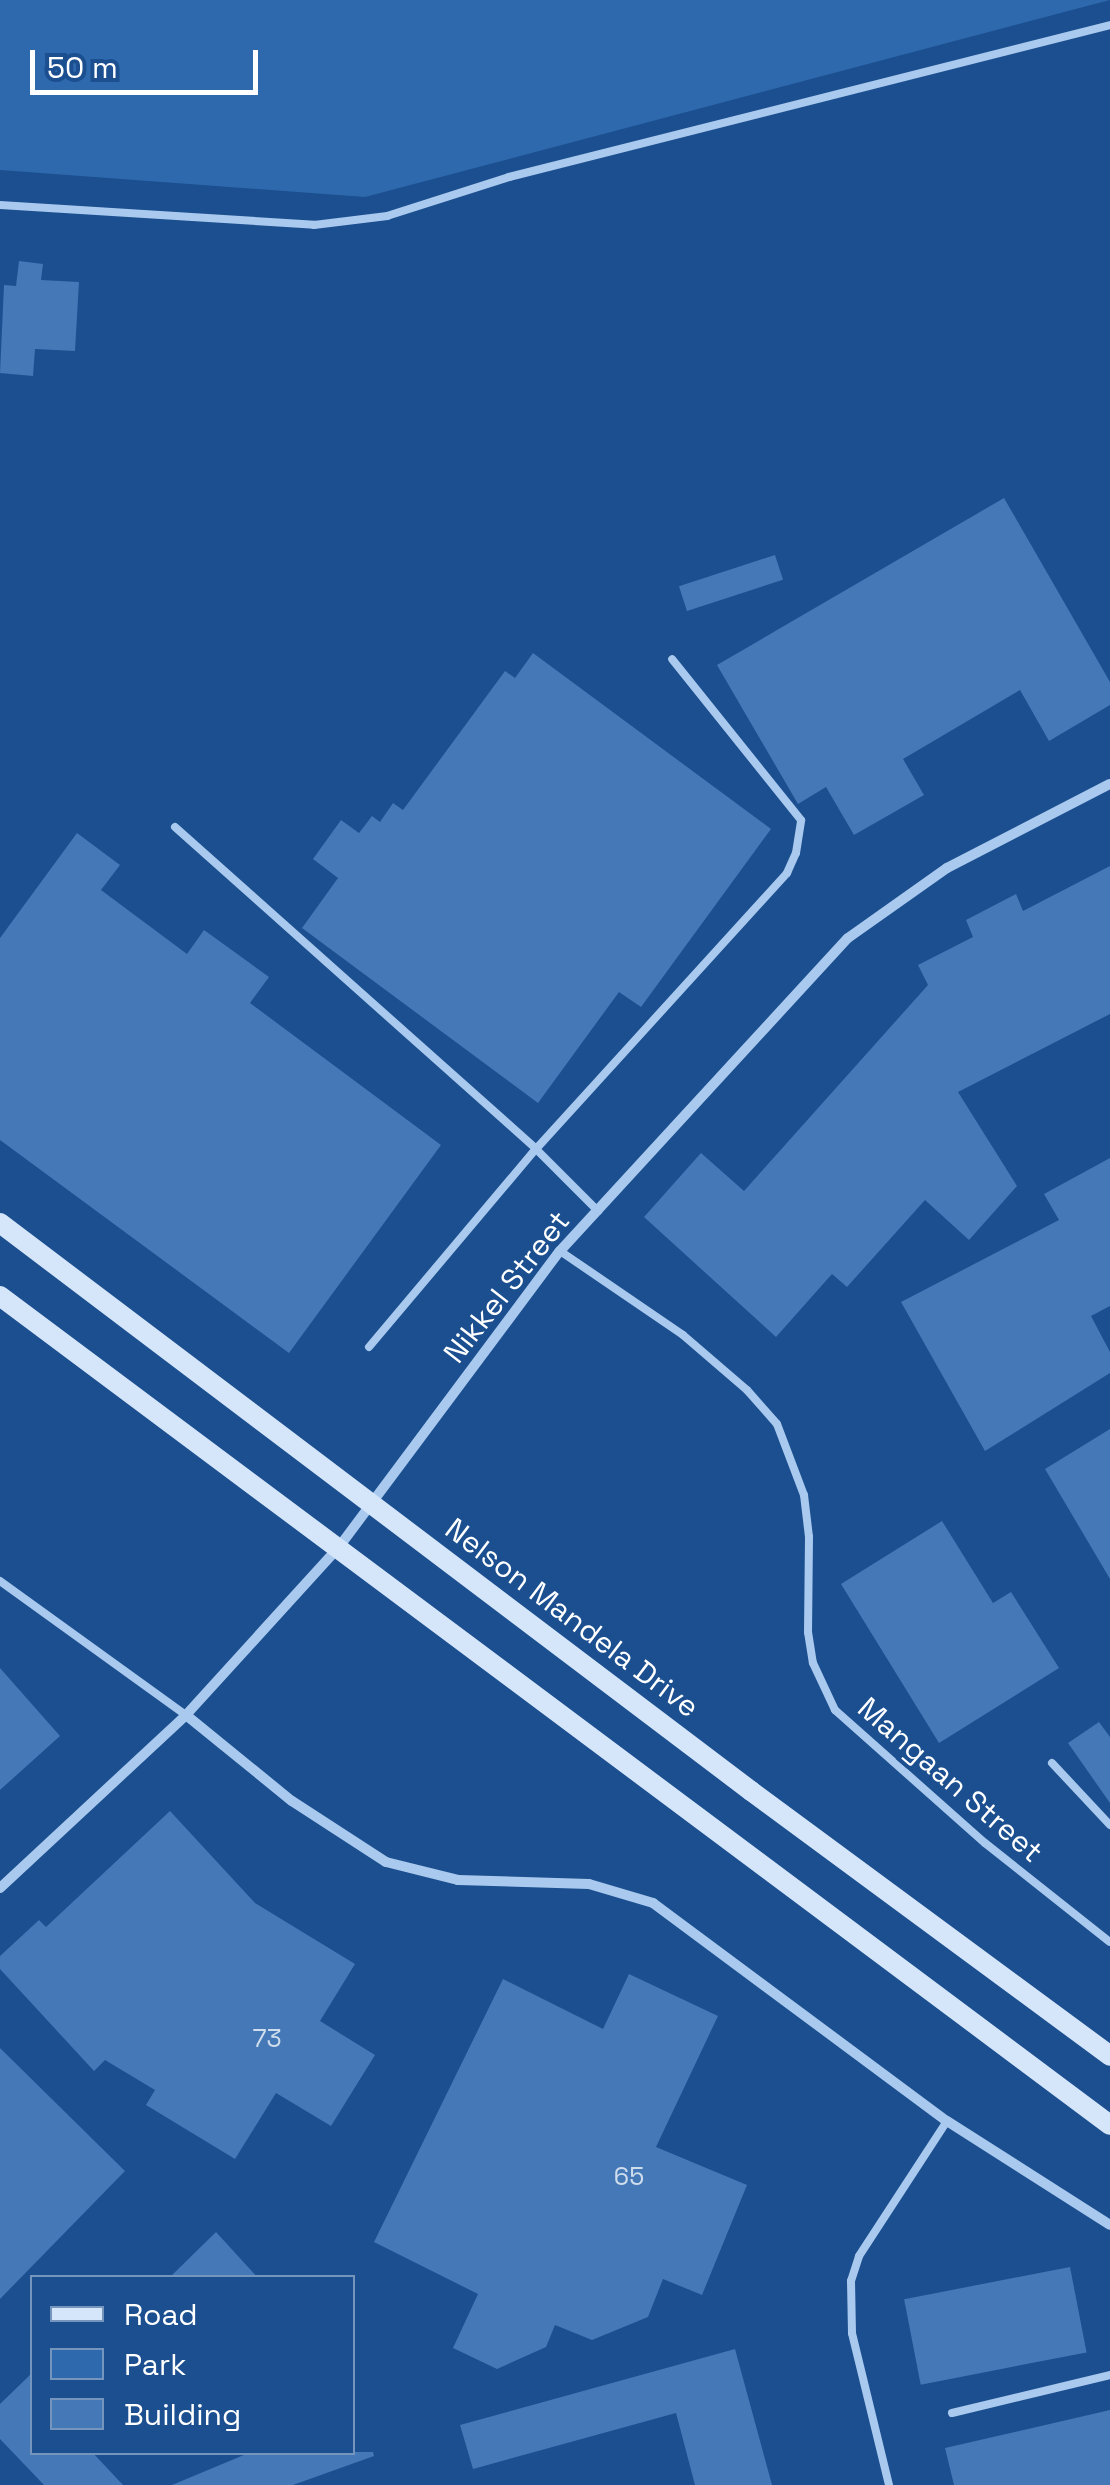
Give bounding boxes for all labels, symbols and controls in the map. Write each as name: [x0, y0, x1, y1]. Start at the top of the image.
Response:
scale bar: [35, 30, 262, 92]
text: 50 m: [47, 48, 118, 87]
street label: Nikkel Street: [436, 1204, 578, 1370]
street label: Nelson Mandela Drive: [438, 1511, 706, 1725]
street label: Mangaan Street: [850, 1690, 1050, 1870]
house number: 73: [252, 2023, 282, 2053]
house number: 65: [614, 2161, 644, 2191]
legend: [30, 2275, 355, 2455]
text: Road: [124, 2295, 198, 2334]
text: Park: [124, 2345, 186, 2384]
text: Building: [124, 2395, 241, 2434]

